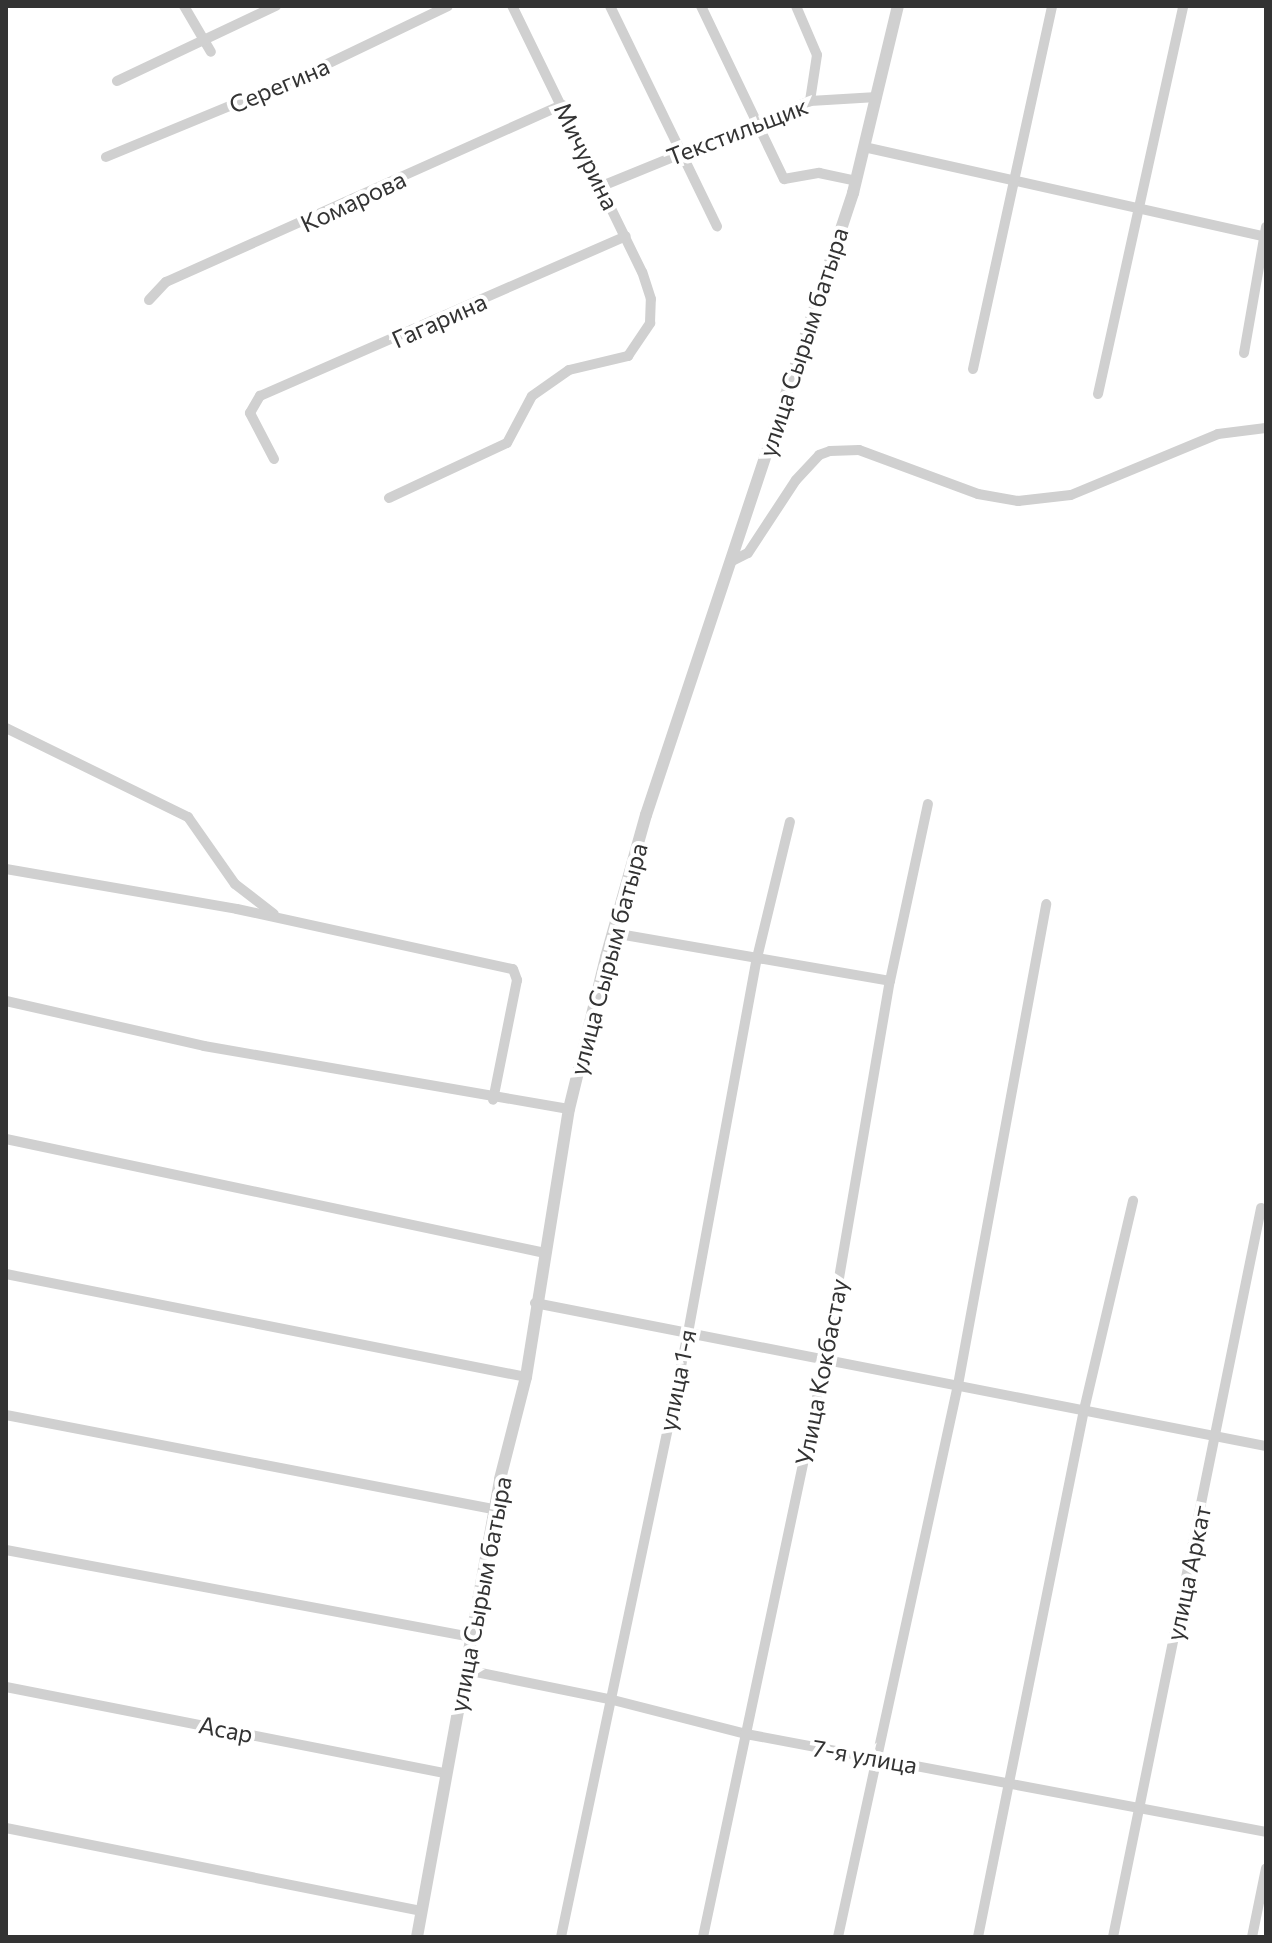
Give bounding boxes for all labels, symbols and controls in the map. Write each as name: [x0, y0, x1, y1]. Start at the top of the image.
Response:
street label: Серегина: [225, 51, 333, 119]
street label: Текстильщик: [663, 91, 811, 171]
street label: Мичурина: [549, 98, 625, 214]
street label: Комарова: [296, 164, 410, 238]
street label: улица Сырым батыра: [752, 224, 854, 460]
street label: Гагарина: [387, 286, 491, 354]
street label: улица Сырым батыра: [563, 840, 653, 1078]
street label: Улица Кокбастау: [789, 1276, 853, 1468]
street label: улица 1-я: [652, 1327, 702, 1433]
street label: улица Сырым батыра: [443, 1474, 517, 1714]
street label: улица Аркат: [1160, 1503, 1216, 1643]
street label: Асар: [197, 1710, 255, 1748]
street label: 7-я улица: [810, 1733, 920, 1779]

